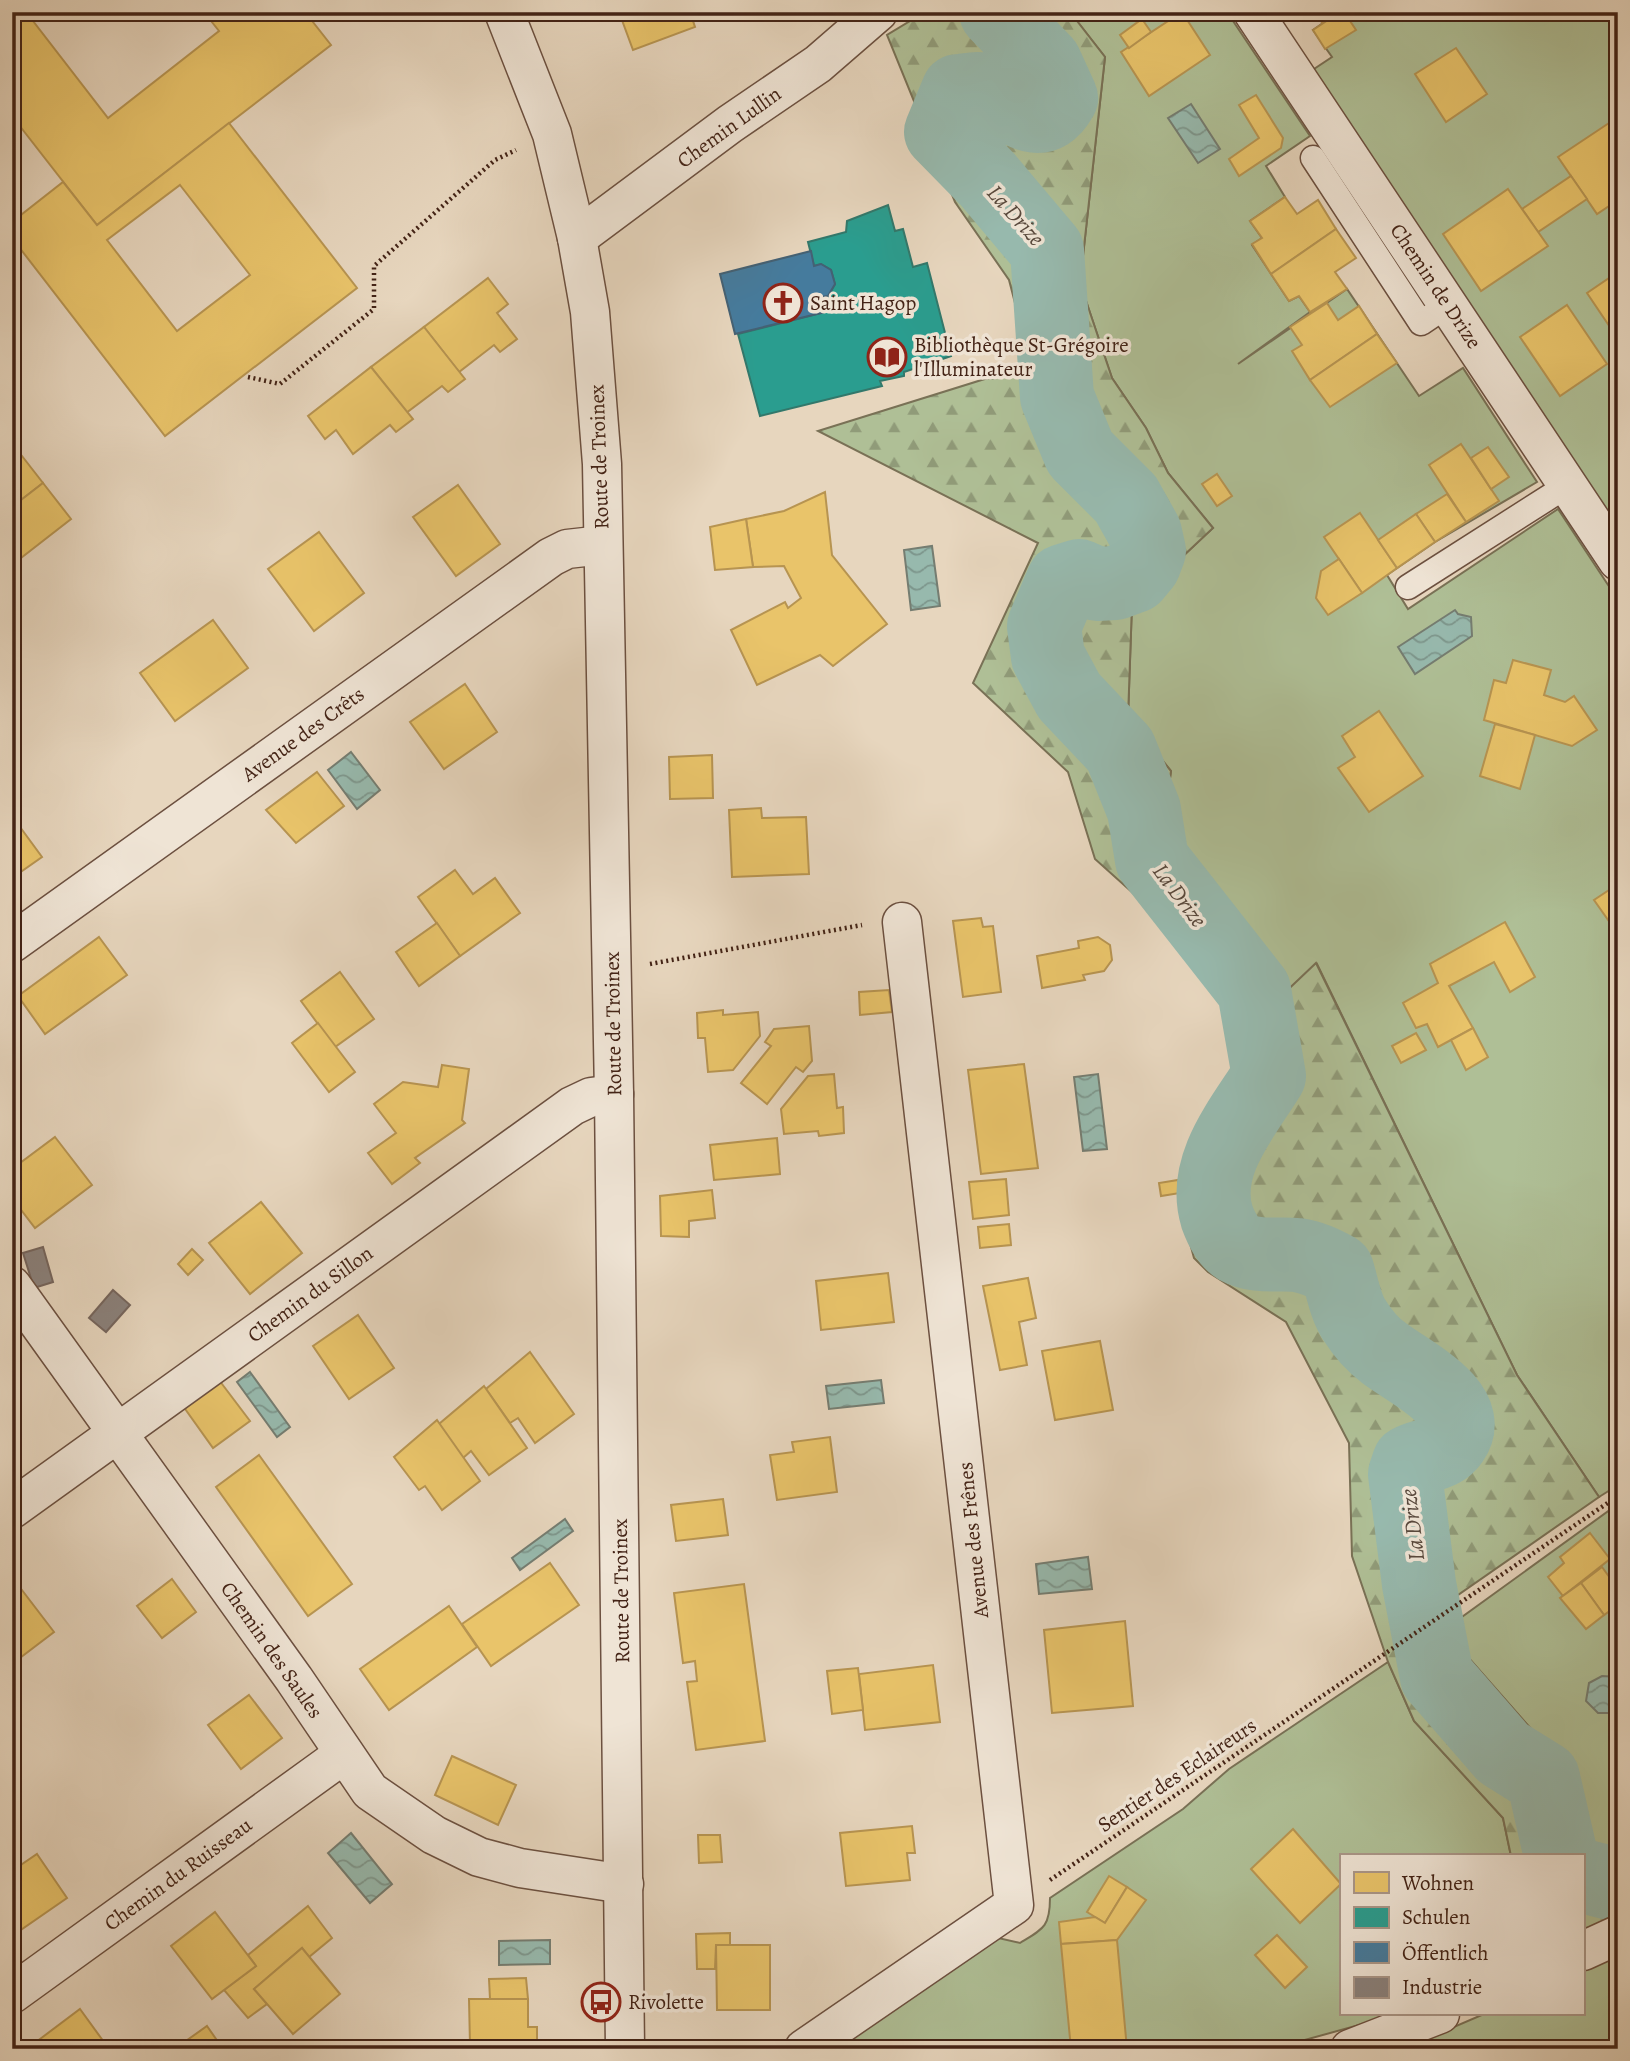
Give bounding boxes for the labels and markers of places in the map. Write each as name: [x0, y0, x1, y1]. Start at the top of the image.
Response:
church icon: Saint Hagop: [762, 282, 804, 324]
place label: Saint Hagop: [810, 289, 916, 317]
place label: Bibliothèque St-Grégoire l'Illuminateur: [914, 331, 1129, 383]
library icon: Bibliothèque St-Grégoire l'Illuminateur: [866, 336, 908, 378]
bus stop icon: Rivolette: [580, 1981, 622, 2023]
place label: Rivolette: [628, 1988, 704, 2016]

